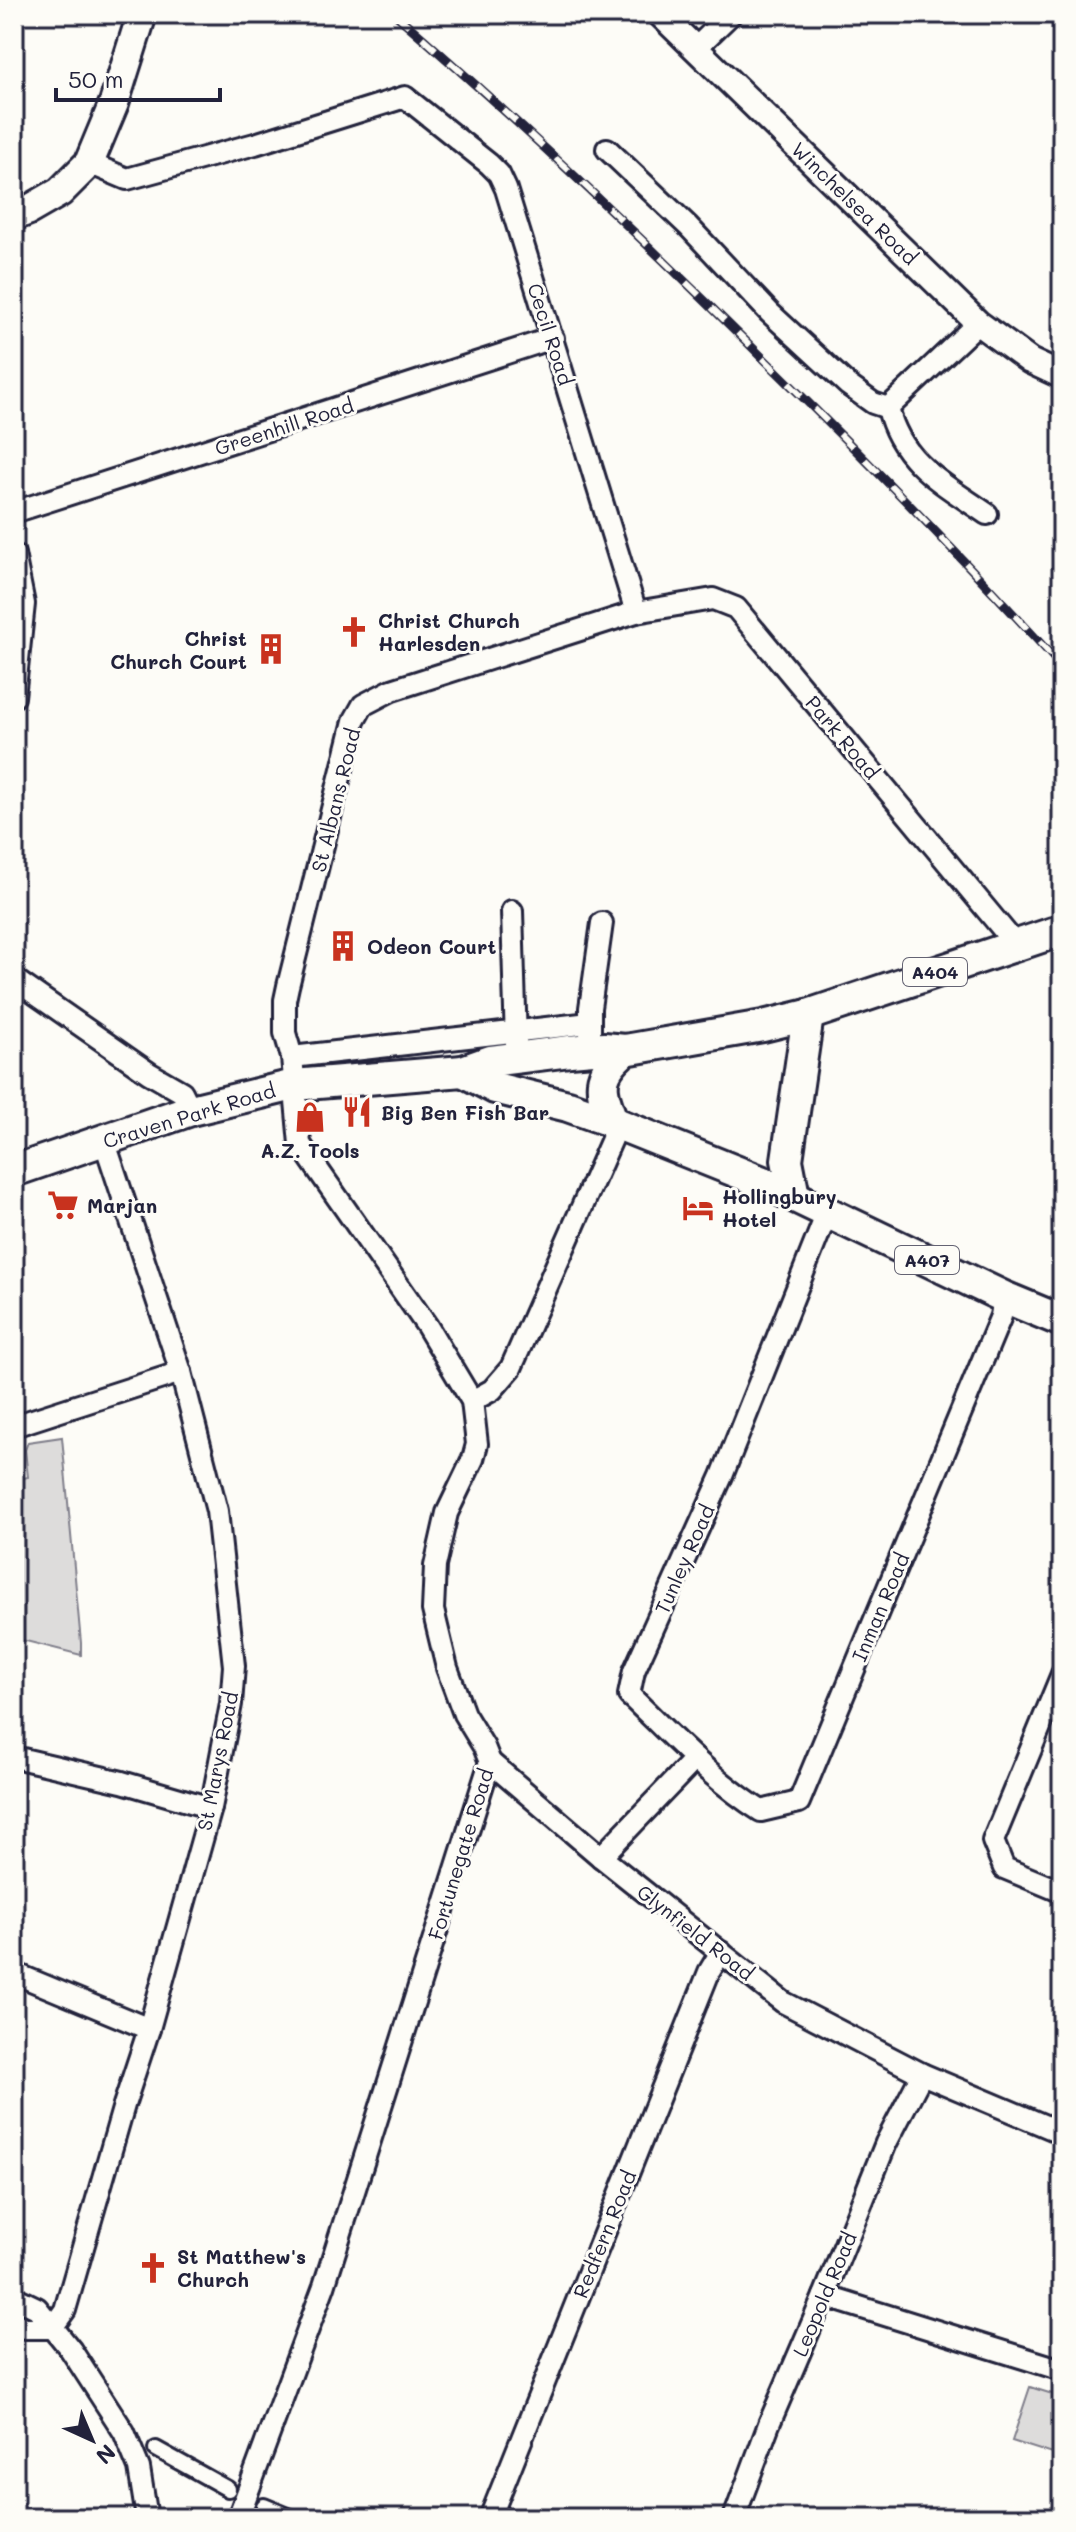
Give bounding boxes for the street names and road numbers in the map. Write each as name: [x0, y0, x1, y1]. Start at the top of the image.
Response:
street label: Winchelsea Road: [786, 136, 924, 270]
street label: Cecil Road: [522, 280, 580, 388]
street label: Greenhill Road: [211, 391, 357, 461]
street label: Park Road: [800, 690, 886, 784]
street label: St Albans Road: [305, 725, 365, 875]
road number: A404: [903, 958, 967, 986]
street label: Craven Park Road: [100, 1076, 278, 1154]
road number: A407: [895, 1246, 959, 1274]
street label: Tunley Road: [648, 1500, 720, 1618]
street label: Inman Road: [845, 1549, 915, 1665]
street label: St Marys Road: [191, 1689, 243, 1833]
street label: Fortunegate Road: [422, 1765, 498, 1943]
street label: Glynfield Road: [632, 1878, 760, 1986]
street label: Redfern Road: [567, 2166, 641, 2302]
street label: Leopold Road: [786, 2228, 862, 2360]

